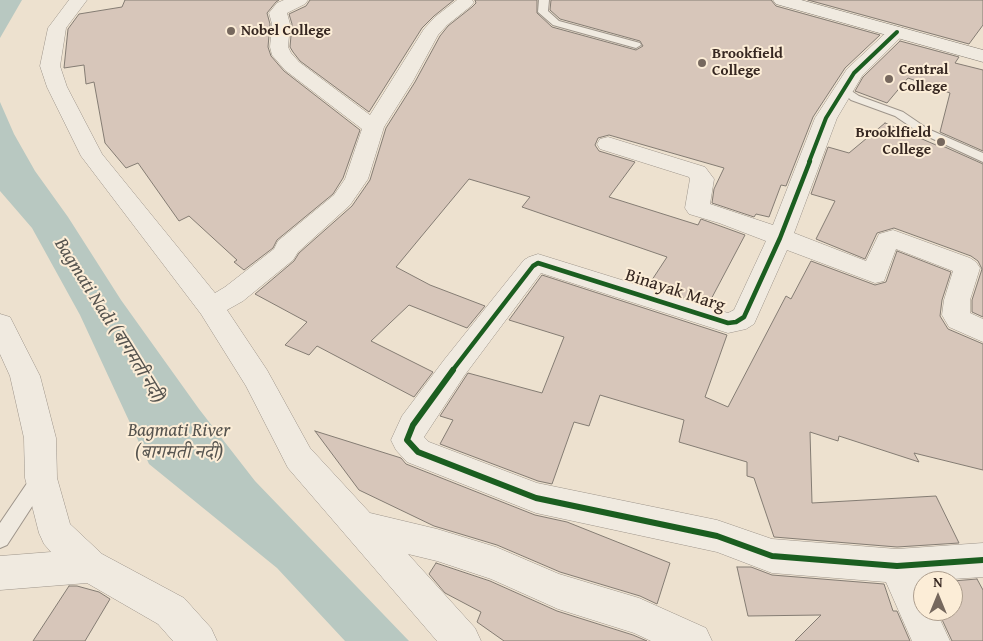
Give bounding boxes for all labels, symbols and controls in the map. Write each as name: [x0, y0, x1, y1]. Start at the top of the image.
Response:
place label: Nobel College: [241, 22, 331, 40]
marker: Nobel College: [225, 25, 237, 37]
place label: Brookfield College: [712, 45, 783, 80]
marker: Brookfield College: [696, 57, 708, 69]
place label: Central College: [899, 61, 948, 96]
marker: Central College: [883, 73, 895, 85]
place label: Brooklfield College: [855, 124, 931, 159]
marker: Brooklfield College: [935, 136, 947, 148]
water label: Bagmati Nadi (बागमती नदी): [49, 234, 169, 408]
street label: Binayak Marg: [622, 265, 728, 317]
water label: Bagmati River (बागमती नदी): [128, 420, 230, 464]
north arrow: [913, 571, 963, 621]
text: N: [933, 572, 943, 592]

